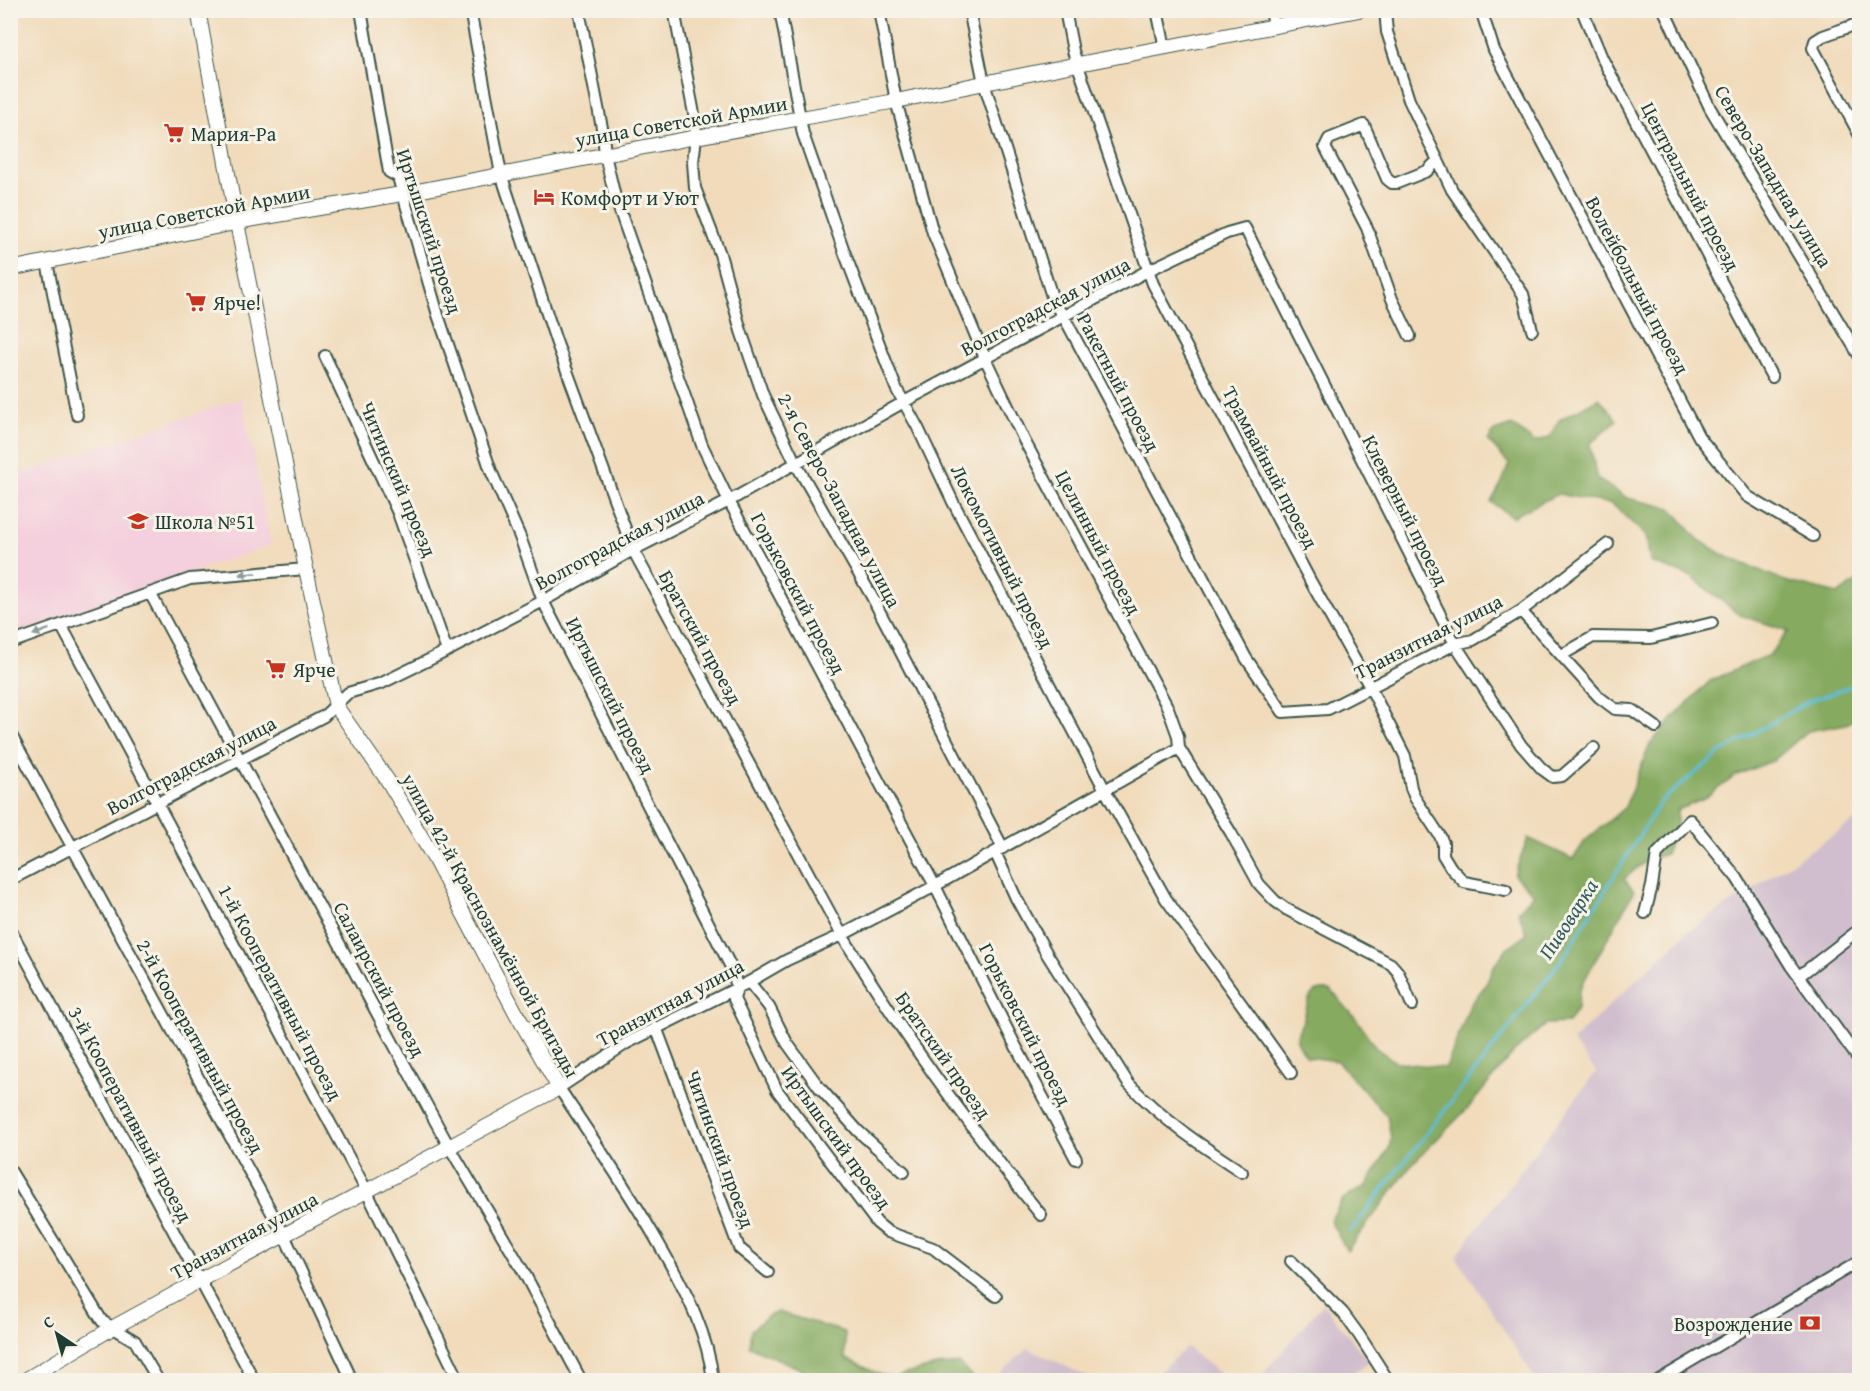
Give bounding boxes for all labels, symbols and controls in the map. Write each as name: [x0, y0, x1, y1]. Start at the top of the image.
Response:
street label: Северо-Западная улица: [1708, 79, 1840, 273]
street label: улица Советской Армии: [572, 88, 790, 154]
street label: Центральный проезд: [1634, 96, 1748, 276]
place label: Мария-Ра: [191, 119, 277, 148]
supermarket icon: Мария-Ра: [162, 121, 186, 145]
street label: Иртышский проезд: [390, 145, 470, 317]
street label: улица Советской Армии: [95, 176, 312, 246]
place label: Комфорт и Уют: [561, 183, 699, 212]
hotel icon: Комфорт и Уют: [532, 185, 556, 209]
street label: Волейбольный проезд: [1579, 191, 1697, 379]
street label: Волгоградская улица: [955, 249, 1135, 363]
place label: Ярче!: [212, 288, 261, 317]
supermarket icon: Ярче!: [184, 290, 208, 314]
street label: Ракетный проезд: [1070, 308, 1168, 456]
street label: Трамвайный проезд: [1216, 381, 1326, 553]
street label: 2-я Северо-Западная улица: [771, 387, 909, 613]
street label: Читинский проезд: [353, 397, 445, 561]
street label: Клеверный проезд: [1355, 430, 1457, 591]
street label: Локомотивный проезд: [944, 459, 1062, 653]
street label: Целинный проезд: [1049, 465, 1149, 620]
street label: Волгоградская улица: [529, 483, 709, 597]
place label: Школа №51: [155, 507, 255, 536]
street label: Горьковский проезд: [744, 507, 854, 679]
school or university icon: Школа №51: [126, 509, 150, 533]
street label: Братский проезд: [652, 564, 750, 710]
one-way arrow: [238, 569, 257, 579]
street label: Транзитная улица: [1349, 586, 1508, 686]
street label: Иртышский проезд: [559, 612, 663, 778]
one-way arrow: [32, 628, 50, 638]
place label: Ярче: [292, 655, 336, 684]
supermarket icon: Ярче: [264, 657, 288, 681]
street label: Волгоградская улица: [101, 708, 281, 822]
street label: улица 42-й Краснознамённой Бригады: [394, 767, 587, 1083]
water label: Пивоварка: [1531, 873, 1606, 965]
street label: 1-й Кооперативный проезд: [212, 879, 350, 1105]
street label: Салаирский проезд: [327, 896, 433, 1062]
street label: 2-й Кооперативный проезд: [130, 934, 272, 1158]
street label: Горьковский проезд: [972, 938, 1080, 1111]
street label: Транзитная улица: [591, 951, 749, 1053]
street label: Братский проезд: [889, 985, 999, 1125]
street label: 3-й Кооперативный проезд: [62, 1001, 200, 1227]
street label: Иртышский проезд: [775, 1059, 899, 1215]
street label: Читинский проезд: [679, 1066, 763, 1232]
street label: Транзитная улица: [165, 1184, 323, 1286]
north arrow: [27, 1304, 87, 1364]
text: С: [37, 1309, 59, 1334]
place label: Возрождение: [1674, 1309, 1793, 1338]
bank icon: Возрождение: [1798, 1311, 1822, 1335]

